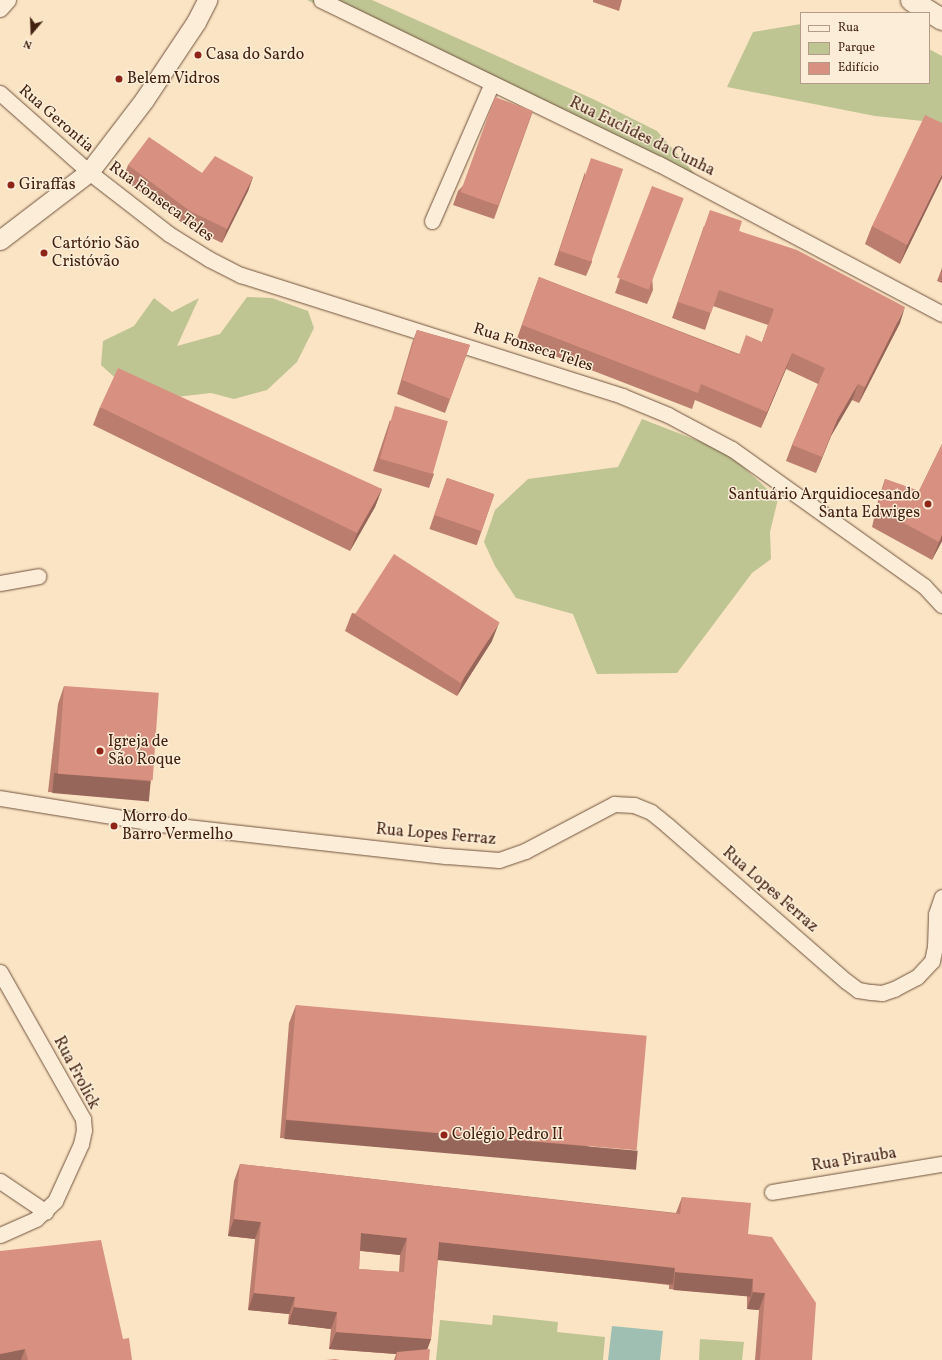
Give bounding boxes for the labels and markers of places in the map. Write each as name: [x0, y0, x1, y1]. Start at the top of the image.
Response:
place label: Casa do Sardo: [206, 45, 304, 65]
marker: Casa do Sardo: [193, 50, 203, 60]
place label: Belem Vidros: [127, 69, 220, 89]
marker: Belem Vidros: [114, 74, 124, 84]
place label: Giraffas: [19, 175, 76, 195]
marker: Giraffas: [6, 180, 16, 190]
place label: Cartório São Cristóvão: [52, 234, 140, 272]
marker: Cartório São Cristóvão: [39, 248, 49, 258]
place label: Santuário Arquidiocesando Santa Edwiges: [728, 485, 920, 523]
marker: Santuário Arquidiocesando Santa Edwiges: [923, 499, 933, 509]
place label: Igreja de São Roque: [108, 732, 181, 770]
marker: Igreja de São Roque: [95, 746, 105, 756]
place label: Morro do Barro Vermelho: [122, 807, 233, 845]
marker: Morro do Barro Vermelho: [109, 821, 119, 831]
place label: Colégio Pedro II: [452, 1125, 563, 1145]
marker: Colégio Pedro II: [439, 1130, 449, 1140]

